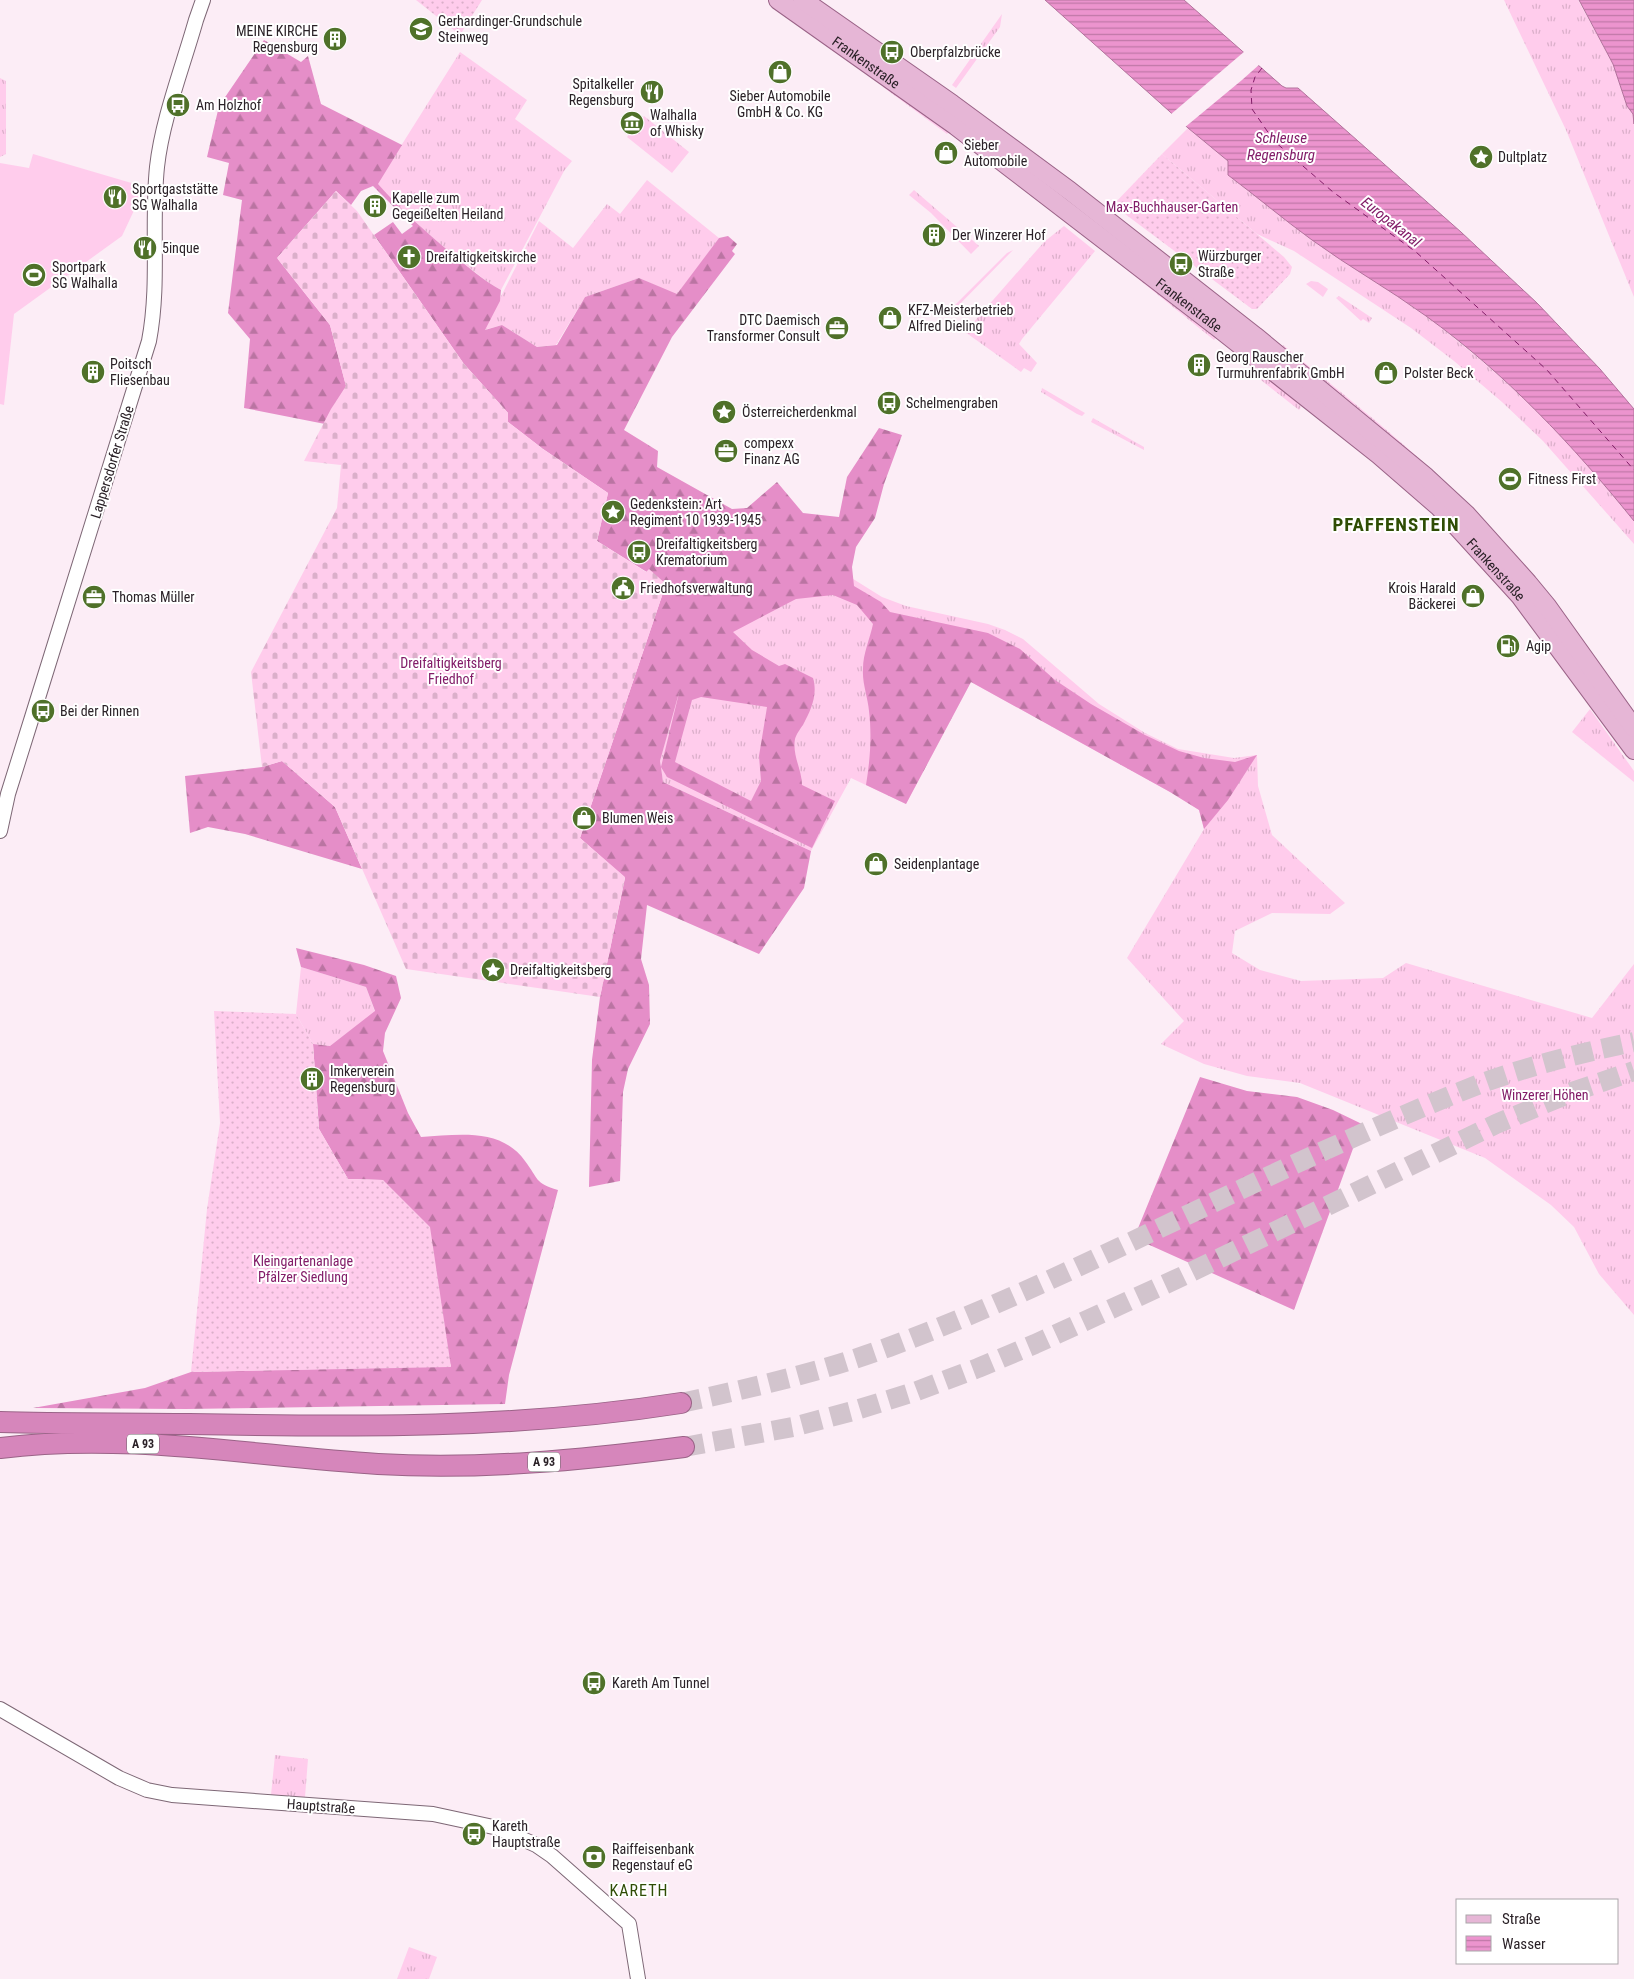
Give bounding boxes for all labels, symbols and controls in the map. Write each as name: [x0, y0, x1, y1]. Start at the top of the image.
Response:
place label: Gerhardinger-Grundschule Steinweg: [438, 13, 582, 45]
school or university icon: Gerhardinger-Grundschule Steinweg: [408, 16, 434, 42]
place label: MEINE KIRCHE Regensburg: [236, 23, 318, 55]
building icon: MEINE KIRCHE Regensburg: [322, 26, 348, 52]
street label: Frankenstraße: [829, 33, 903, 92]
bus stop icon: Oberpfalzbrücke: [879, 39, 905, 65]
place label: Oberpfalzbrücke: [910, 44, 1001, 60]
shop icon: Sieber Automobile GmbH & Co. KG: [767, 59, 793, 85]
place label: Spitalkeller Regensburg: [569, 76, 634, 108]
restaurant icon: Spitalkeller Regensburg: [639, 79, 665, 105]
place label: Sieber Automobile GmbH & Co. KG: [729, 88, 831, 120]
bus stop icon: Am Holzhof: [165, 92, 191, 118]
place label: Am Holzhof: [196, 97, 262, 113]
place label: Walhalla of Whisky: [650, 107, 704, 139]
museum icon: Walhalla of Whisky: [619, 110, 645, 136]
water label: Schleuse Regensburg: [1247, 129, 1315, 164]
place label: Sieber Automobile: [964, 137, 1028, 169]
shop icon: Sieber Automobile: [933, 140, 959, 166]
place icon: Dultplatz: [1468, 144, 1494, 170]
place label: Dultplatz: [1498, 149, 1547, 165]
place label: Sportgaststätte SG Walhalla: [132, 181, 219, 213]
restaurant icon: Sportgaststätte SG Walhalla: [102, 184, 128, 210]
place label: Kapelle zum Gegeißelten Heiland: [392, 190, 503, 222]
building icon: Kapelle zum Gegeißelten Heiland: [362, 193, 388, 219]
water label: Europakanal: [1358, 193, 1425, 251]
park label: Max-Buchhauser-Garten: [1106, 199, 1238, 215]
building icon: Der Winzerer Hof: [921, 222, 947, 248]
place label: Der Winzerer Hof: [952, 227, 1046, 243]
restaurant icon: 5inque: [132, 235, 158, 261]
place label: 5inque: [162, 240, 200, 256]
church icon: Dreifaltigkeitskirche: [396, 244, 422, 270]
place label: Würzburger Straße: [1198, 248, 1261, 280]
place label: Dreifaltigkeitskirche: [426, 249, 537, 265]
bus stop icon: Würzburger Straße: [1168, 251, 1194, 277]
place label: Sportpark SG Walhalla: [52, 259, 118, 291]
sports icon: Sportpark SG Walhalla: [21, 262, 47, 288]
street label: Frankenstraße: [1153, 275, 1225, 336]
place label: KFZ-Meisterbetrieb Alfred Dieling: [908, 302, 1014, 334]
shop icon: KFZ-Meisterbetrieb Alfred Dieling: [877, 305, 903, 331]
place label: DTC Daemisch Transformer Consult: [707, 312, 820, 344]
office icon: DTC Daemisch Transformer Consult: [824, 315, 850, 341]
place label: Georg Rauscher Turmuhrenfabrik GmbH: [1216, 349, 1345, 381]
building icon: Georg Rauscher Turmuhrenfabrik GmbH: [1186, 352, 1212, 378]
place label: Poitsch Fliesenbau: [110, 356, 170, 388]
building icon: Poitsch Fliesenbau: [80, 359, 106, 385]
shop icon: Polster Beck: [1373, 360, 1399, 386]
place label: Polster Beck: [1404, 365, 1474, 381]
bus stop icon: Schelmengraben: [876, 390, 902, 416]
place label: Schelmengraben: [906, 395, 998, 411]
place icon: Österreicherdenkmal: [711, 399, 737, 425]
street label: Lappersdorfer Straße: [87, 403, 137, 520]
place label: Österreicherdenkmal: [742, 404, 857, 420]
place label: compexx Finanz AG: [744, 435, 800, 467]
office icon: compexx Finanz AG: [713, 438, 739, 464]
sports icon: Fitness First: [1497, 466, 1523, 492]
place label: Fitness First: [1528, 471, 1596, 487]
place label: Gedenkstein: Art Regiment 10 1939-1945: [630, 496, 761, 528]
place icon: Gedenkstein: Art Regiment 10 1939-1945: [600, 499, 626, 525]
district label: PFAFFENSTEIN: [1332, 513, 1460, 536]
street label: Frankenstraße: [1464, 535, 1529, 604]
place label: Dreifaltigkeitsberg Krematorium: [656, 536, 758, 568]
bus stop icon: Dreifaltigkeitsberg Krematorium: [626, 539, 652, 565]
public building icon: Friedhofsverwaltung: [610, 575, 636, 601]
place label: Friedhofsverwaltung: [640, 580, 753, 596]
place label: Krois Harald Bäckerei: [1388, 580, 1456, 612]
shop icon: Krois Harald Bäckerei: [1460, 583, 1486, 609]
office icon: Thomas Müller: [81, 584, 107, 610]
place label: Thomas Müller: [112, 589, 195, 605]
fuel station icon: Agip: [1495, 633, 1521, 659]
place label: Agip: [1526, 638, 1551, 654]
park label: Dreifaltigkeitsberg Friedhof: [400, 655, 502, 687]
bus stop icon: Bei der Rinnen: [30, 698, 56, 724]
place label: Bei der Rinnen: [60, 703, 139, 719]
shop icon: Blumen Weis: [571, 805, 597, 831]
place label: Blumen Weis: [602, 810, 673, 826]
shop icon: Seidenplantage: [863, 851, 889, 877]
place label: Seidenplantage: [894, 856, 980, 872]
place icon: Dreifaltigkeitsberg: [480, 957, 506, 983]
place label: Dreifaltigkeitsberg: [510, 962, 612, 978]
place label: Imkerverein Regensburg: [330, 1063, 395, 1095]
building icon: Imkerverein Regensburg: [299, 1066, 325, 1092]
park label: Winzerer Höhen: [1501, 1087, 1589, 1103]
park label: Kleingartenanlage Pfälzer Siedlung: [253, 1253, 353, 1285]
road number: A 93: [127, 1435, 159, 1454]
road number: A 93: [528, 1452, 560, 1471]
bus stop icon: Kareth Am Tunnel: [581, 1670, 607, 1696]
place label: Kareth Am Tunnel: [612, 1675, 709, 1691]
street label: Hauptstraße: [286, 1796, 356, 1816]
place label: Kareth Hauptstraße: [492, 1818, 561, 1850]
bus stop icon: Kareth Hauptstraße: [461, 1821, 487, 1847]
place label: Raiffeisenbank Regenstauf eG: [612, 1841, 695, 1873]
bank icon: Raiffeisenbank Regenstauf eG: [581, 1844, 607, 1870]
district label: KARETH: [610, 1881, 668, 1900]
legend: [1456, 1899, 1619, 1964]
text: Straße: [1502, 1910, 1541, 1928]
text: Wasser: [1502, 1935, 1546, 1953]

